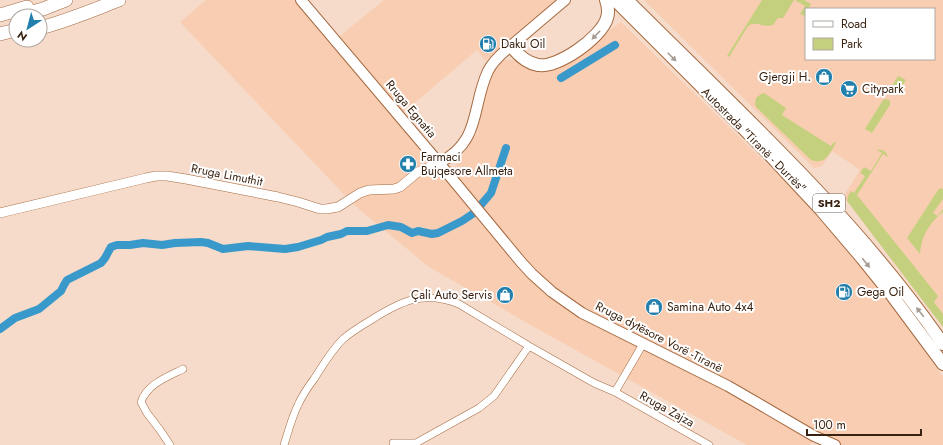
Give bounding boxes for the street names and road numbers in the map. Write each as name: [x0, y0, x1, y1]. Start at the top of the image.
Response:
street label: Rruga Egnatia: [381, 76, 441, 142]
street label: Autostrada "Tiranë - Durrës": [697, 83, 811, 197]
street label: Rruga Limuthit: [190, 159, 265, 191]
road number: SH2: [813, 194, 845, 212]
street label: Rruga dytësore Vorë -Tiranë: [592, 297, 726, 377]
street label: Rruga Zajza: [636, 387, 698, 432]

